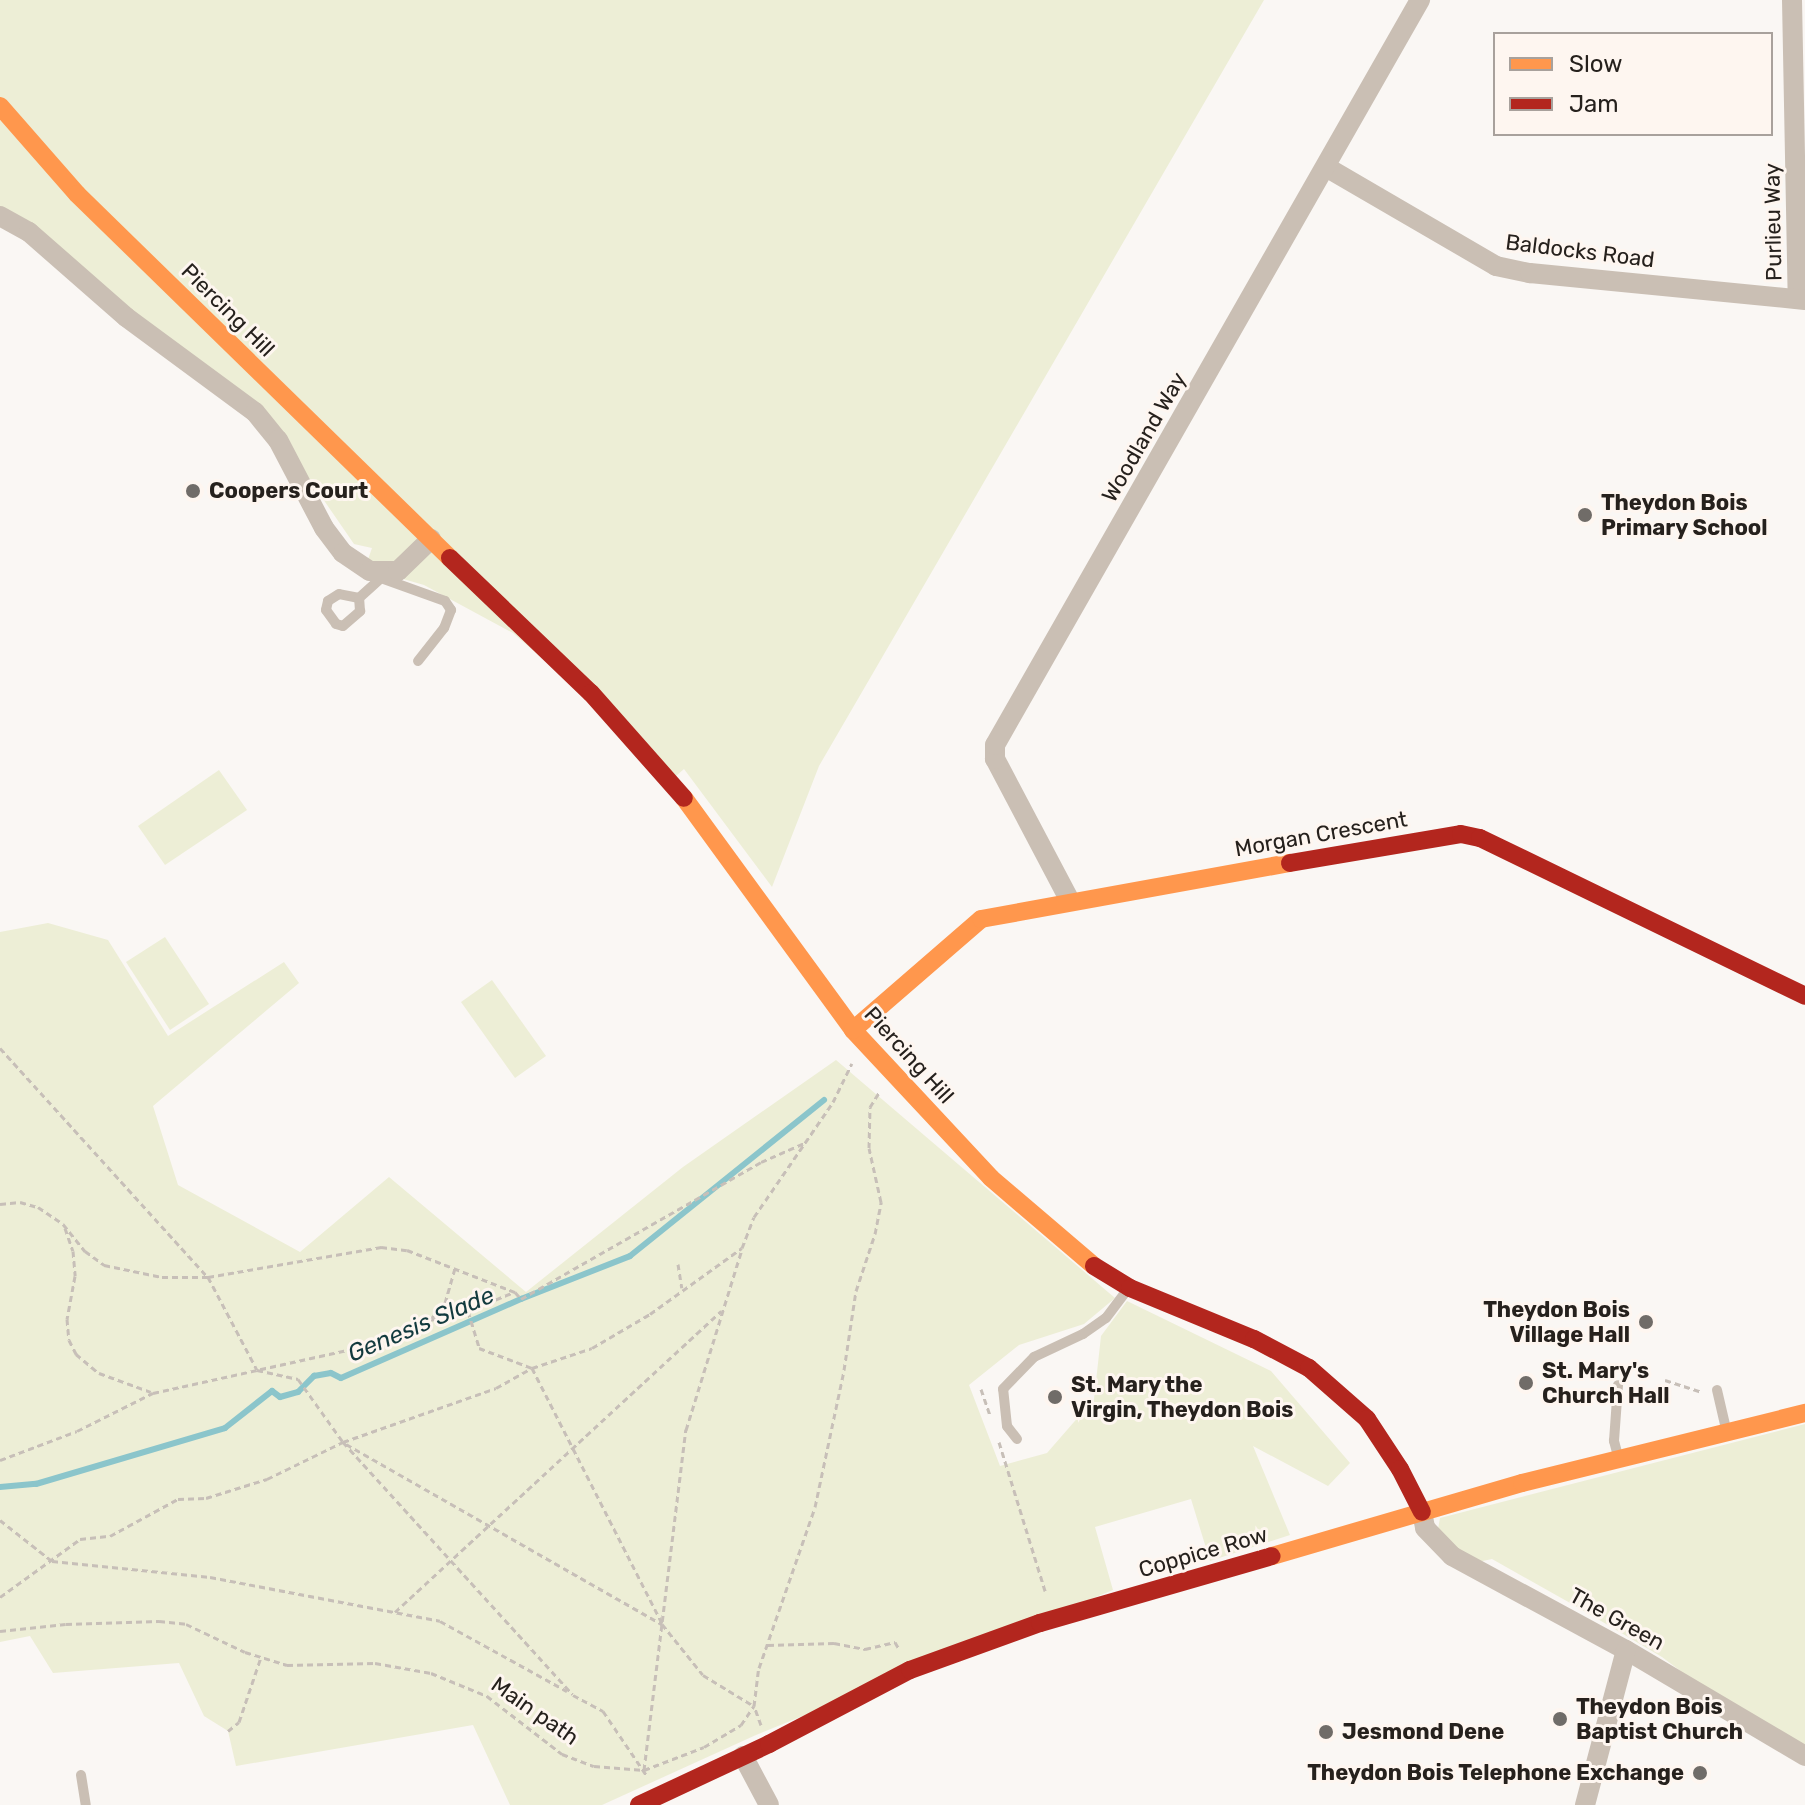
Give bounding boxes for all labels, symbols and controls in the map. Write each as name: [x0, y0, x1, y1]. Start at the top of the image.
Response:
legend: [1493, 32, 1773, 136]
text: Slow: [1569, 50, 1622, 78]
text: Jam: [1569, 90, 1619, 118]
street label: Purlieu Way: [1759, 163, 1787, 281]
street label: Baldocks Road: [1504, 229, 1656, 273]
street label: Piercing Hill: [176, 258, 280, 362]
street label: Woodland Way: [1096, 367, 1192, 507]
place label: Coopers Court: [209, 478, 368, 504]
marker: Coopers Court: [184, 482, 202, 500]
place label: Theydon Bois Primary School: [1601, 489, 1768, 540]
marker: Theydon Bois Primary School: [1576, 506, 1594, 524]
street label: Morgan Crescent: [1233, 806, 1409, 862]
street label: Piercing Hill: [859, 1001, 959, 1109]
water label: Genesis Slade: [343, 1281, 499, 1369]
place label: Theydon Bois Village Hall: [1483, 1296, 1630, 1348]
marker: Theydon Bois Village Hall: [1637, 1313, 1655, 1331]
place label: St. Mary's Church Hall: [1542, 1357, 1670, 1408]
place label: St. Mary the Virgin, Theydon Bois: [1071, 1371, 1294, 1422]
marker: St. Mary's Church Hall: [1517, 1374, 1535, 1392]
marker: St. Mary the Virgin, Theydon Bois: [1046, 1388, 1064, 1406]
street label: Coppice Row: [1135, 1521, 1271, 1583]
street label: The Green: [1565, 1582, 1669, 1656]
street label: Main path: [486, 1671, 584, 1751]
place label: Theydon Bois Baptist Church: [1576, 1693, 1743, 1744]
marker: Theydon Bois Baptist Church: [1551, 1710, 1569, 1728]
place label: Jesmond Dene: [1342, 1719, 1504, 1745]
marker: Jesmond Dene: [1317, 1723, 1335, 1741]
place label: Theydon Bois Telephone Exchange: [1307, 1760, 1684, 1786]
marker: Theydon Bois Telephone Exchange: [1691, 1764, 1709, 1782]

